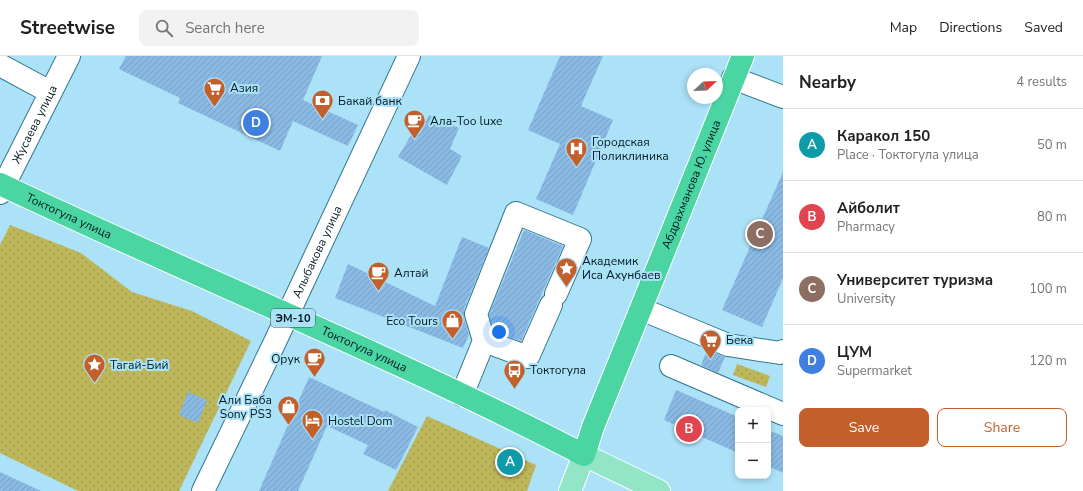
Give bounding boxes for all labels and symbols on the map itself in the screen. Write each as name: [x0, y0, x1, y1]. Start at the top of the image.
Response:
north arrow: [687, 68, 723, 104]
supermarket icon: Азия: [202, 75, 228, 108]
place label: Азия: [230, 80, 258, 96]
street label: Жусаева улица: [8, 82, 61, 166]
bank icon: Бакай банк: [309, 88, 335, 121]
place label: Бакай банк: [338, 93, 403, 109]
pin: D: [243, 108, 269, 138]
cafe icon: Ала-Тоо luxe: [401, 108, 427, 141]
place label: Ала-Тоо luxe: [430, 113, 502, 129]
street label: Абдрахманова Ю. улица: [658, 117, 724, 251]
place label: Городская Поликлиника: [592, 134, 669, 164]
hospital icon: Городская Поликлиника: [564, 136, 590, 169]
street label: Токтогула улица: [23, 189, 114, 243]
street label: Алыбакова улица: [289, 203, 346, 301]
pin: C: [747, 219, 773, 249]
place label: Академик Иса Ахунбаев: [582, 253, 661, 283]
place icon: Академик Иса Ахунбаев: [554, 255, 580, 288]
cafe icon: Алтай: [365, 260, 391, 293]
place label: Алтай: [394, 265, 428, 281]
shop icon: Eco Tours: [440, 308, 466, 341]
road number: ЭМ-10: [271, 309, 315, 327]
place label: Eco Tours: [386, 313, 438, 329]
your location: [489, 322, 509, 342]
street label: Токтогула улица: [319, 323, 410, 376]
supermarket icon: Бека: [697, 327, 723, 360]
place label: Бека: [726, 332, 753, 348]
cafe icon: Орук: [302, 346, 328, 379]
place label: Орук: [271, 351, 301, 367]
place icon: Тагай-Бий: [81, 352, 107, 385]
place label: Тагай-Бий: [110, 357, 169, 373]
bus stop icon: Токтогула: [501, 357, 527, 390]
place label: Токтогула: [530, 362, 586, 378]
place label: Али Баба Sony PS3: [219, 392, 272, 422]
shop icon: Али Баба Sony PS3: [275, 394, 301, 427]
hotel icon: Hostel Dom: [300, 408, 326, 441]
place label: Hostel Dom: [328, 413, 393, 429]
pin: B: [676, 414, 702, 444]
pin: A: [497, 447, 523, 477]

